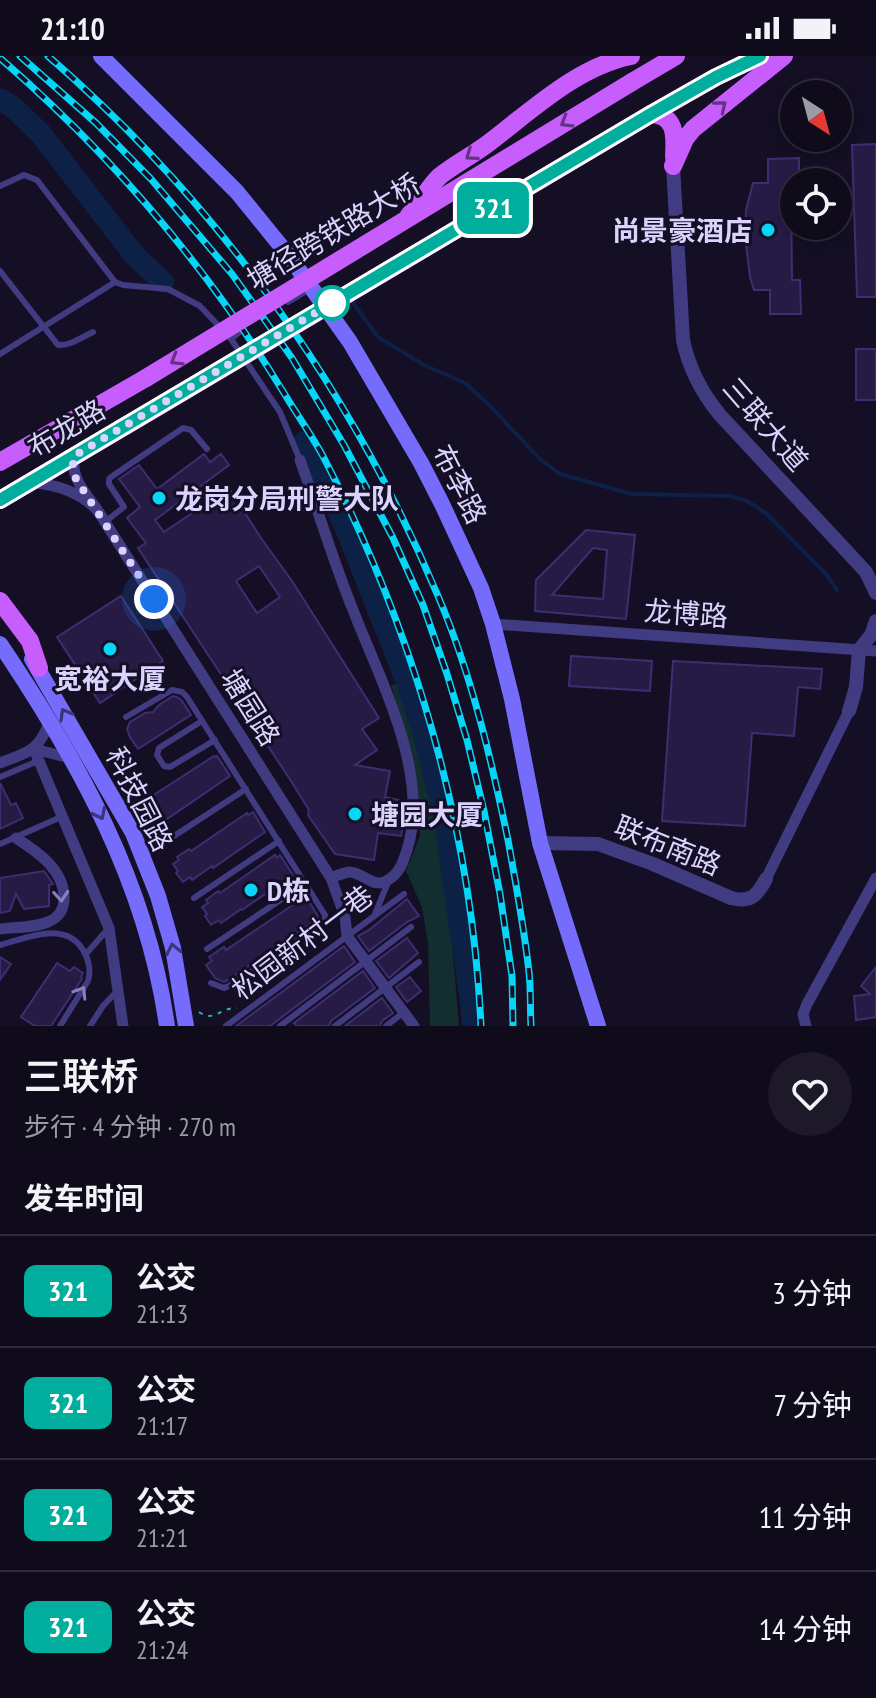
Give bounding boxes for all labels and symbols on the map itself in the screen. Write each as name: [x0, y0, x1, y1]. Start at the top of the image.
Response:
north arrow: [780, 80, 852, 152]
one-way arrow: [712, 101, 726, 116]
one-way arrow: [560, 113, 574, 128]
one-way arrow: [466, 145, 480, 160]
street label: 塘径跨铁路大桥: [239, 165, 427, 297]
line badge: 321: [447, 182, 539, 234]
place label: 尚景豪酒店: [612, 212, 752, 249]
marker: 尚景豪酒店: [759, 221, 777, 239]
unlabelled marker: [315, 286, 349, 320]
one-way arrow: [170, 350, 185, 366]
street label: 三联大道: [715, 370, 817, 478]
street label: 布龙路: [20, 391, 112, 465]
street label: 布李路: [424, 438, 496, 530]
place label: 龙岗分局刑警大队: [175, 480, 399, 517]
marker: 龙岗分局刑警大队: [150, 489, 168, 507]
your location: [134, 579, 174, 619]
street label: 龙博路: [643, 592, 729, 634]
marker: 宽裕大厦: [101, 640, 119, 658]
place label: 宽裕大厦: [54, 660, 166, 697]
street label: 塘园路: [213, 662, 289, 752]
one-way arrow: [59, 708, 75, 723]
street label: 科技园路: [98, 741, 182, 857]
place label: 塘园大厦: [371, 796, 483, 833]
marker: 塘园大厦: [346, 805, 364, 823]
one-way arrow: [90, 806, 106, 821]
street label: 联布南路: [609, 807, 727, 883]
place label: D栋: [267, 872, 310, 909]
street label: 松园新村一巷: [224, 877, 380, 1007]
marker: D栋: [242, 881, 260, 899]
one-way arrow: [52, 889, 69, 902]
one-way arrow: [165, 943, 182, 957]
one-way arrow: [72, 986, 87, 1001]

